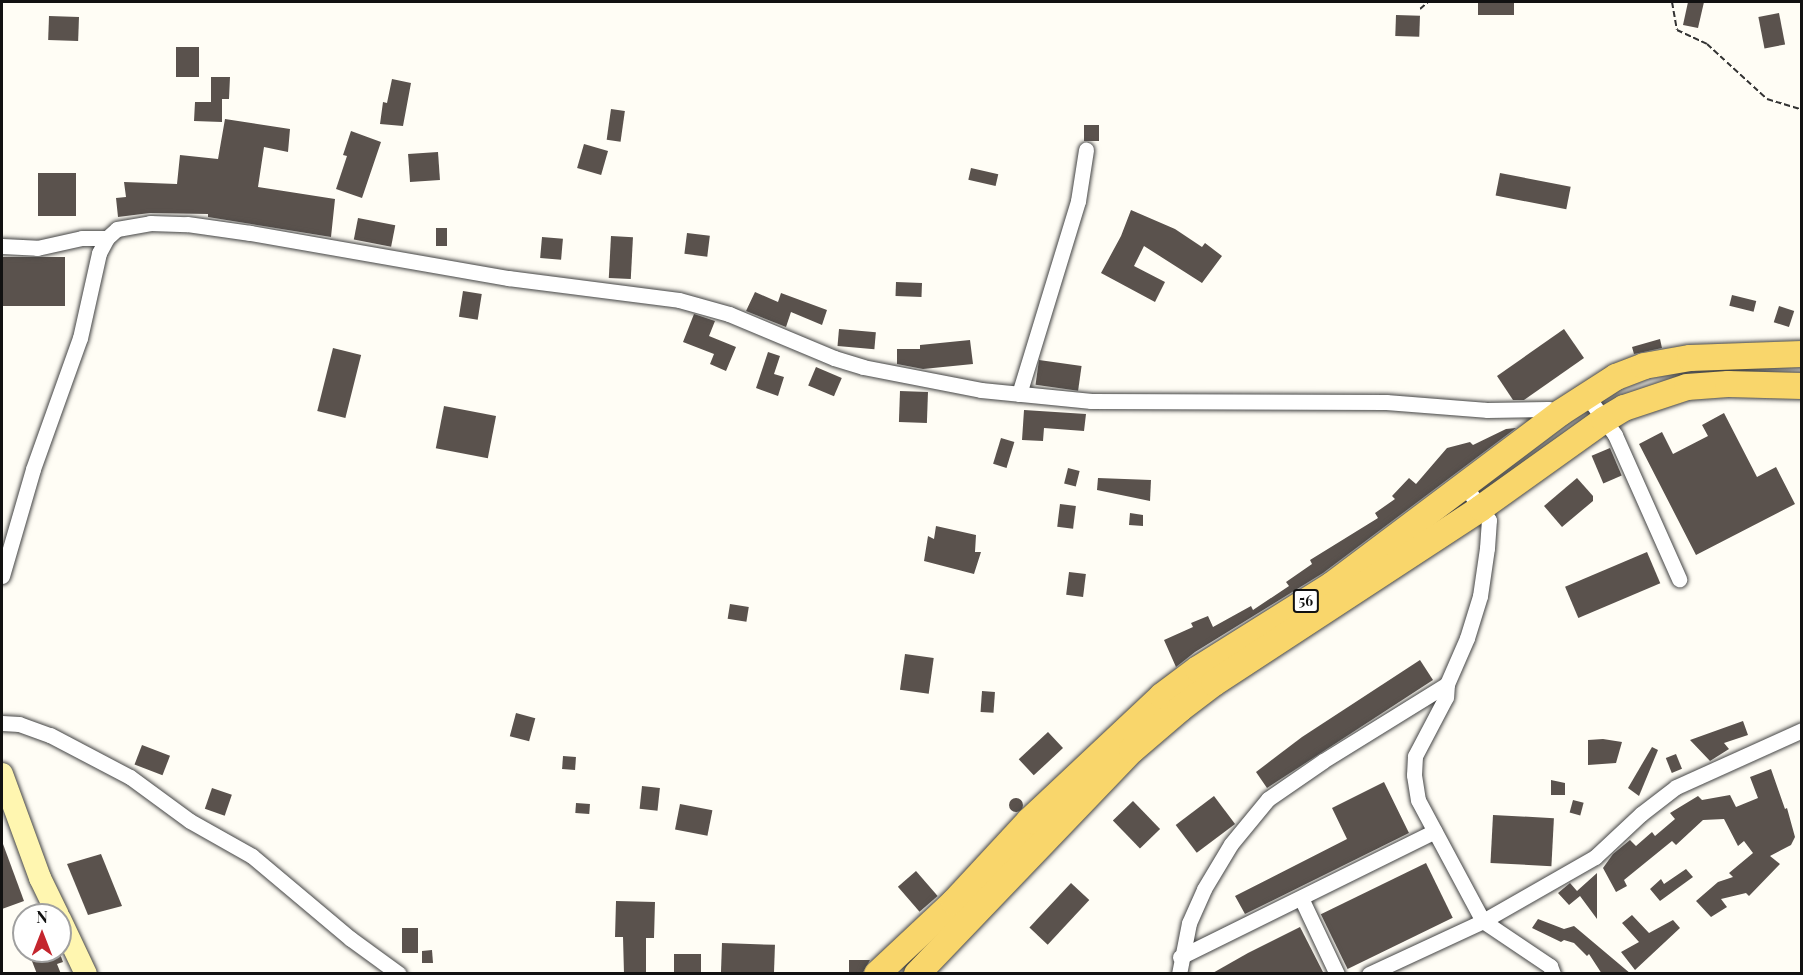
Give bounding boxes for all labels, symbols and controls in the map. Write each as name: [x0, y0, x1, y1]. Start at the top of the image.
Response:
road number: 56: [1292, 590, 1320, 612]
north arrow: [12, 903, 72, 963]
text: N: [36, 906, 48, 927]

